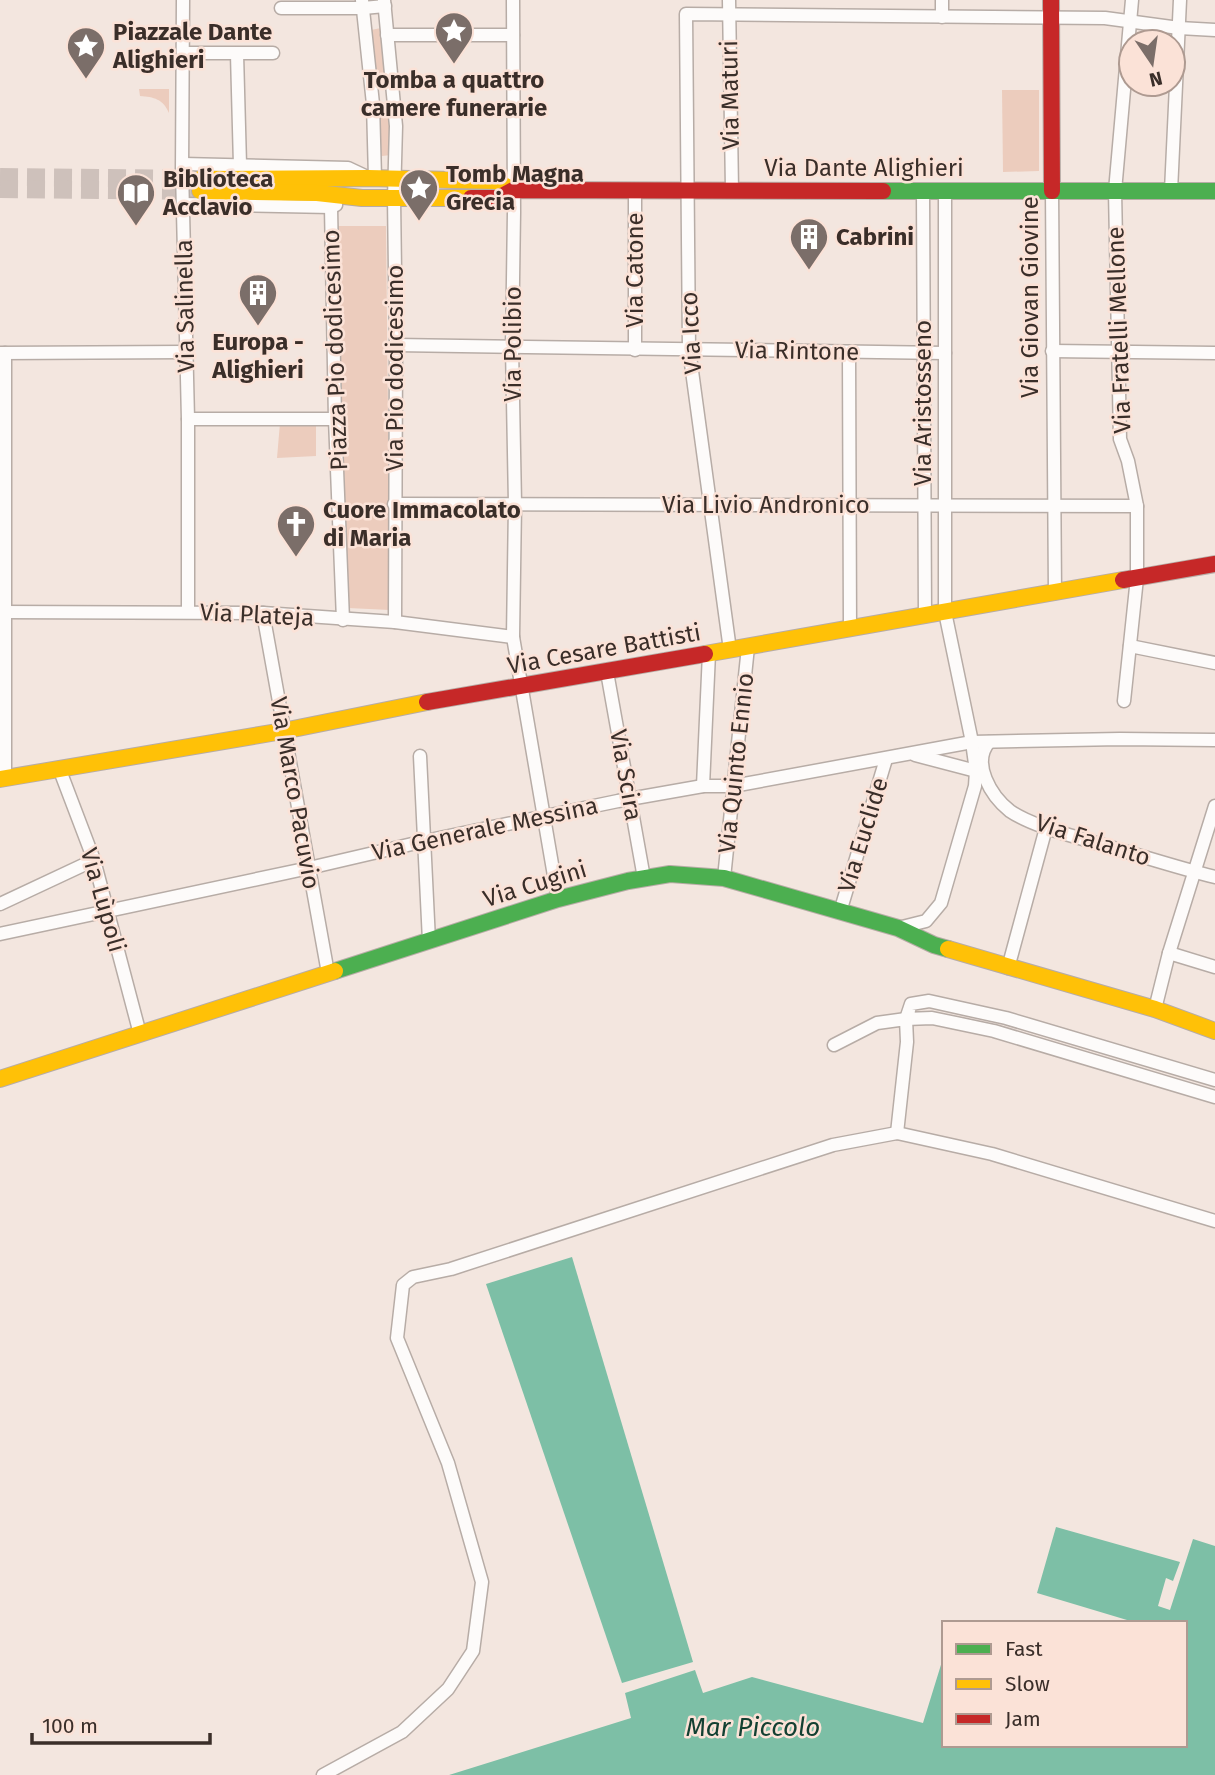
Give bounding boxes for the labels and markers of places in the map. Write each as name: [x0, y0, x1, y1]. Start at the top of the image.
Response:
place icon: Tomba a quattro camere funerarie: [433, 10, 475, 65]
place label: Piazzale Dante Alighieri: [112, 18, 272, 74]
place icon: Piazzale Dante Alighieri: [65, 25, 107, 80]
place label: Tomba a quattro camere funerarie: [361, 66, 547, 122]
place label: Tomb Magna Grecia: [446, 160, 584, 216]
place label: Biblioteca Acclavio: [162, 165, 273, 221]
place icon: Tomb Magna Grecia: [398, 167, 440, 222]
library icon: Biblioteca Acclavio: [115, 172, 157, 227]
building icon: Cabrini: [788, 216, 830, 271]
place label: Cabrini: [836, 223, 914, 251]
building icon: Europa - Alighieri: [237, 272, 279, 327]
place label: Europa - Alighieri: [211, 328, 304, 384]
place label: Cuore Immacolato di Maria: [323, 496, 521, 552]
church icon: Cuore Immacolato di Maria: [275, 503, 317, 558]

